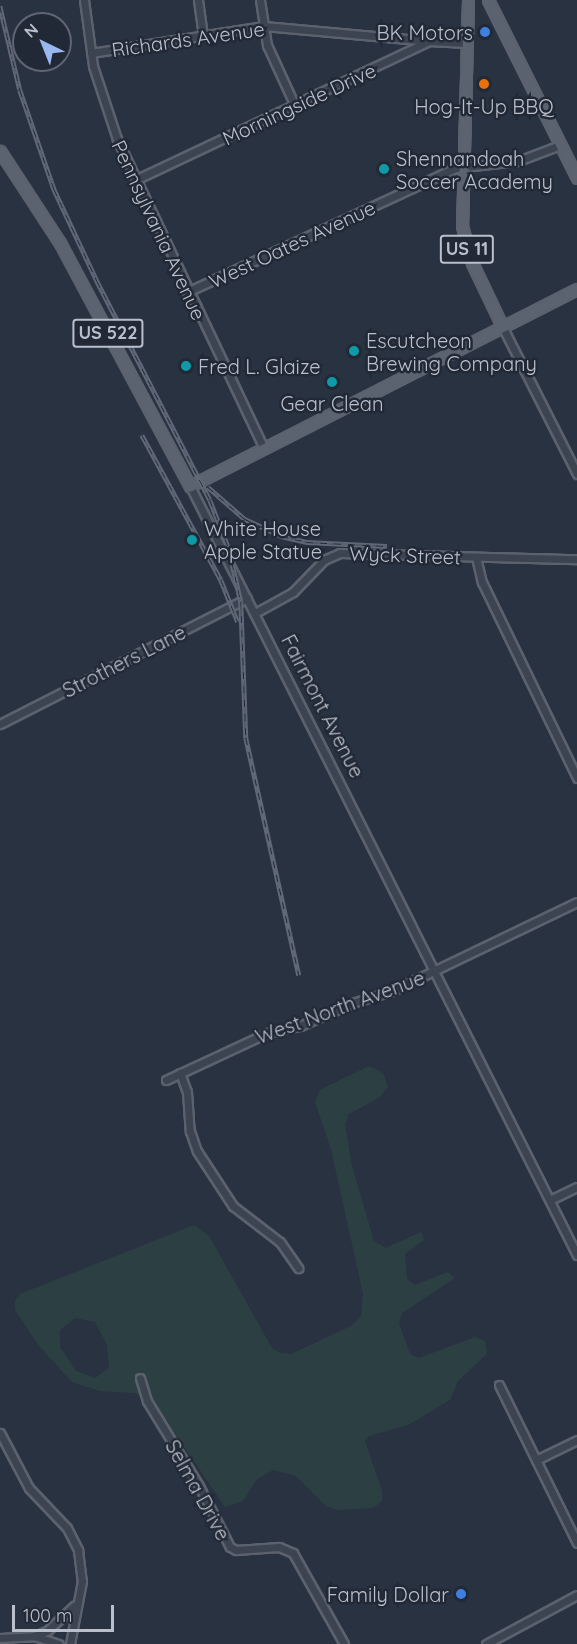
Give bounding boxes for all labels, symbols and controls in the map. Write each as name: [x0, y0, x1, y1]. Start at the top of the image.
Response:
north arrow: [12, 12, 72, 72]
street label: Richards Avenue: [110, 16, 266, 62]
text: N: [20, 19, 42, 42]
place label: BK Motors: [377, 20, 473, 44]
marker: BK Motors: [478, 25, 492, 39]
street label: Morningside Drive: [218, 58, 380, 150]
marker: Hog-It-Up BBQ: [477, 77, 491, 91]
place label: Hog-It-Up BBQ: [414, 94, 554, 118]
street label: Pennsylvania Avenue: [107, 136, 211, 324]
place label: Shennandoah Soccer Academy: [396, 146, 553, 193]
marker: Shennandoah Soccer Academy: [377, 162, 391, 176]
street label: West Oates Avenue: [205, 195, 379, 293]
road number: US 11: [438, 234, 496, 264]
road number: US 522: [72, 318, 144, 348]
place label: Escutcheon Brewing Company: [366, 328, 537, 375]
marker: Escutcheon Brewing Company: [347, 344, 361, 358]
place label: Fred L. Glaize: [198, 354, 321, 378]
marker: Fred L. Glaize: [179, 359, 193, 373]
marker: Gear Clean: [325, 375, 339, 389]
place label: Gear Clean: [280, 391, 384, 415]
place label: White House Apple Statue: [204, 516, 322, 563]
marker: White House Apple Statue: [185, 533, 199, 547]
street label: Wyck Street: [349, 541, 461, 569]
street label: Strothers Lane: [58, 620, 190, 702]
street label: Fairmont Avenue: [277, 630, 369, 782]
street label: West North Avenue: [252, 965, 428, 1049]
street label: Selma Drive: [161, 1436, 235, 1544]
place label: Family Dollar: [327, 1582, 449, 1606]
marker: Family Dollar: [454, 1587, 468, 1601]
scale bar: [15, 1593, 117, 1631]
text: 100 m: [23, 1604, 72, 1627]

